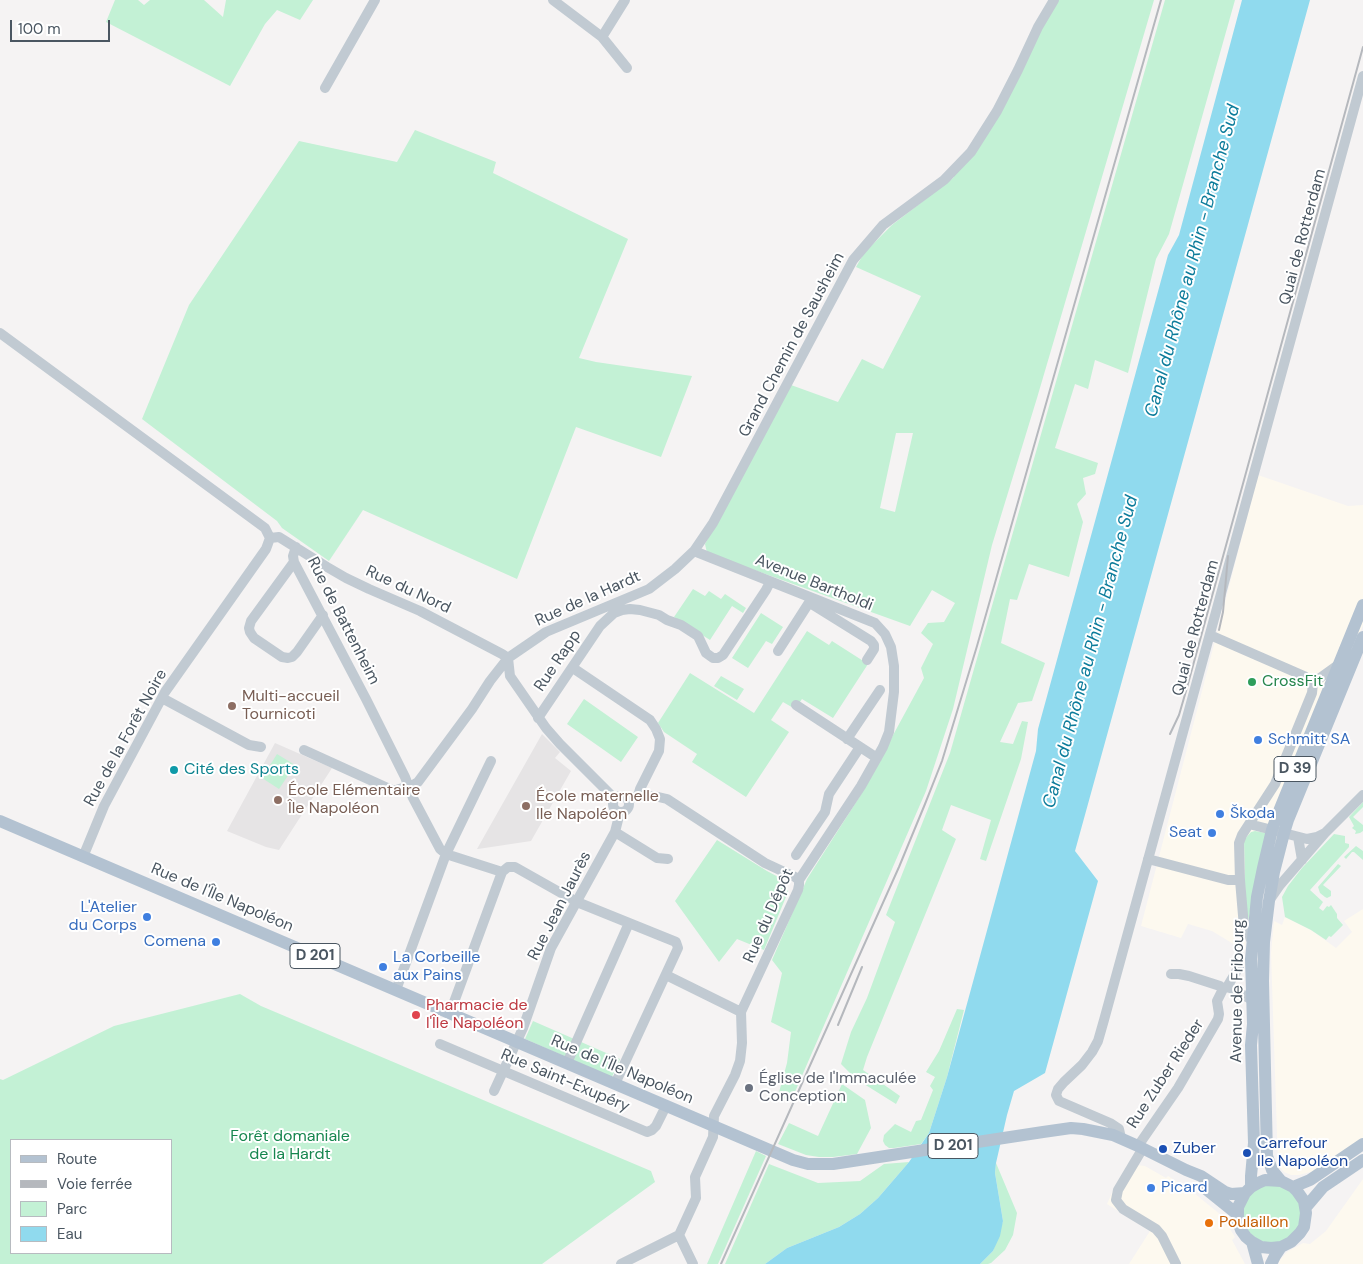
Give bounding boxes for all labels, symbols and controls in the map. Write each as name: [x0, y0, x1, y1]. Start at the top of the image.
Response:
scale bar: [12, 10, 112, 42]
text: 100 m: [18, 19, 61, 39]
water label: Canal du Rhône au Rhin - Branche Sud: [1141, 102, 1245, 420]
street label: Quai de Rotterdam: [1276, 167, 1330, 307]
street label: Grand Chemin de Sausheim: [735, 249, 849, 441]
water label: Canal du Rhône au Rhin - Branche Sud: [1039, 493, 1143, 811]
street label: Avenue Bartholdi: [752, 551, 876, 615]
street label: Rue de Battenheim: [303, 554, 383, 688]
street label: Quai de Rotterdam: [1169, 558, 1223, 698]
street label: Rue du Nord: [362, 562, 454, 618]
street label: Rue de la Hardt: [532, 567, 644, 631]
street label: Rue Rapp: [530, 627, 586, 695]
street label: Rue de la Forêt Noire: [80, 666, 172, 810]
place label: CrossFit: [1262, 672, 1323, 692]
marker: CrossFit: [1246, 676, 1258, 688]
place label: Multi-accueil Tournicoti: [242, 687, 340, 725]
marker: Multi-accueil Tournicoti: [226, 700, 238, 712]
place label: Schmitt SA: [1268, 730, 1350, 750]
marker: Schmitt SA: [1252, 734, 1264, 746]
road number: D 39: [1274, 756, 1316, 782]
place label: Cité des Sports: [184, 760, 299, 780]
marker: Cité des Sports: [168, 764, 180, 776]
place label: École Elémentaire Île Napoléon: [288, 781, 420, 819]
place label: École maternelle Ile Napoléon: [536, 787, 659, 825]
marker: École Elémentaire Île Napoléon: [272, 794, 284, 806]
marker: École maternelle Ile Napoléon: [520, 800, 532, 812]
place label: Škoda: [1230, 804, 1275, 824]
marker: Škoda: [1214, 808, 1226, 820]
place label: Seat: [1169, 823, 1202, 843]
marker: Seat: [1206, 827, 1218, 839]
street label: Rue Jean Jaurès: [524, 848, 596, 964]
street label: Rue de l'Île Napoléon: [148, 859, 296, 937]
street label: Rue du Dépôt: [740, 866, 798, 966]
place label: L'Atelier du Corps: [69, 898, 137, 936]
marker: L'Atelier du Corps: [141, 911, 153, 923]
street label: Avenue de Fribourg: [1227, 919, 1249, 1063]
place label: Comena: [144, 932, 206, 952]
marker: Comena: [210, 936, 222, 948]
road number: D 201: [290, 944, 340, 968]
place label: La Corbeille aux Pains: [393, 948, 480, 986]
marker: La Corbeille aux Pains: [377, 961, 389, 973]
place label: Pharmacie de l'Île Napoléon: [426, 996, 528, 1034]
marker: Pharmacie de l'Île Napoléon: [410, 1009, 422, 1021]
street label: Rue Zuber Rieder: [1123, 1016, 1209, 1132]
street label: Rue de l'Île Napoléon: [548, 1031, 696, 1109]
street label: Rue Saint-Exupéry: [498, 1045, 632, 1117]
place label: Église de l'Immaculée Conception: [759, 1069, 916, 1107]
marker: Église de l'Immaculée Conception: [743, 1082, 755, 1094]
park label: Forêt domaniale de la Hardt: [230, 1127, 350, 1165]
road number: D 201: [928, 1134, 978, 1158]
place label: Carrefour Ile Napoléon: [1257, 1134, 1348, 1172]
legend: [10, 1139, 172, 1254]
place label: Zuber: [1173, 1139, 1216, 1159]
marker: Zuber: [1157, 1143, 1169, 1155]
marker: Carrefour Ile Napoléon: [1241, 1147, 1253, 1159]
text: Route: [57, 1149, 97, 1169]
text: Voie ferrée: [57, 1174, 132, 1194]
place label: Picard: [1161, 1178, 1208, 1198]
marker: Picard: [1145, 1182, 1157, 1194]
text: Parc: [57, 1199, 87, 1219]
place label: Poulaillon: [1219, 1213, 1288, 1233]
marker: Poulaillon: [1203, 1217, 1215, 1229]
text: Eau: [57, 1224, 82, 1244]

